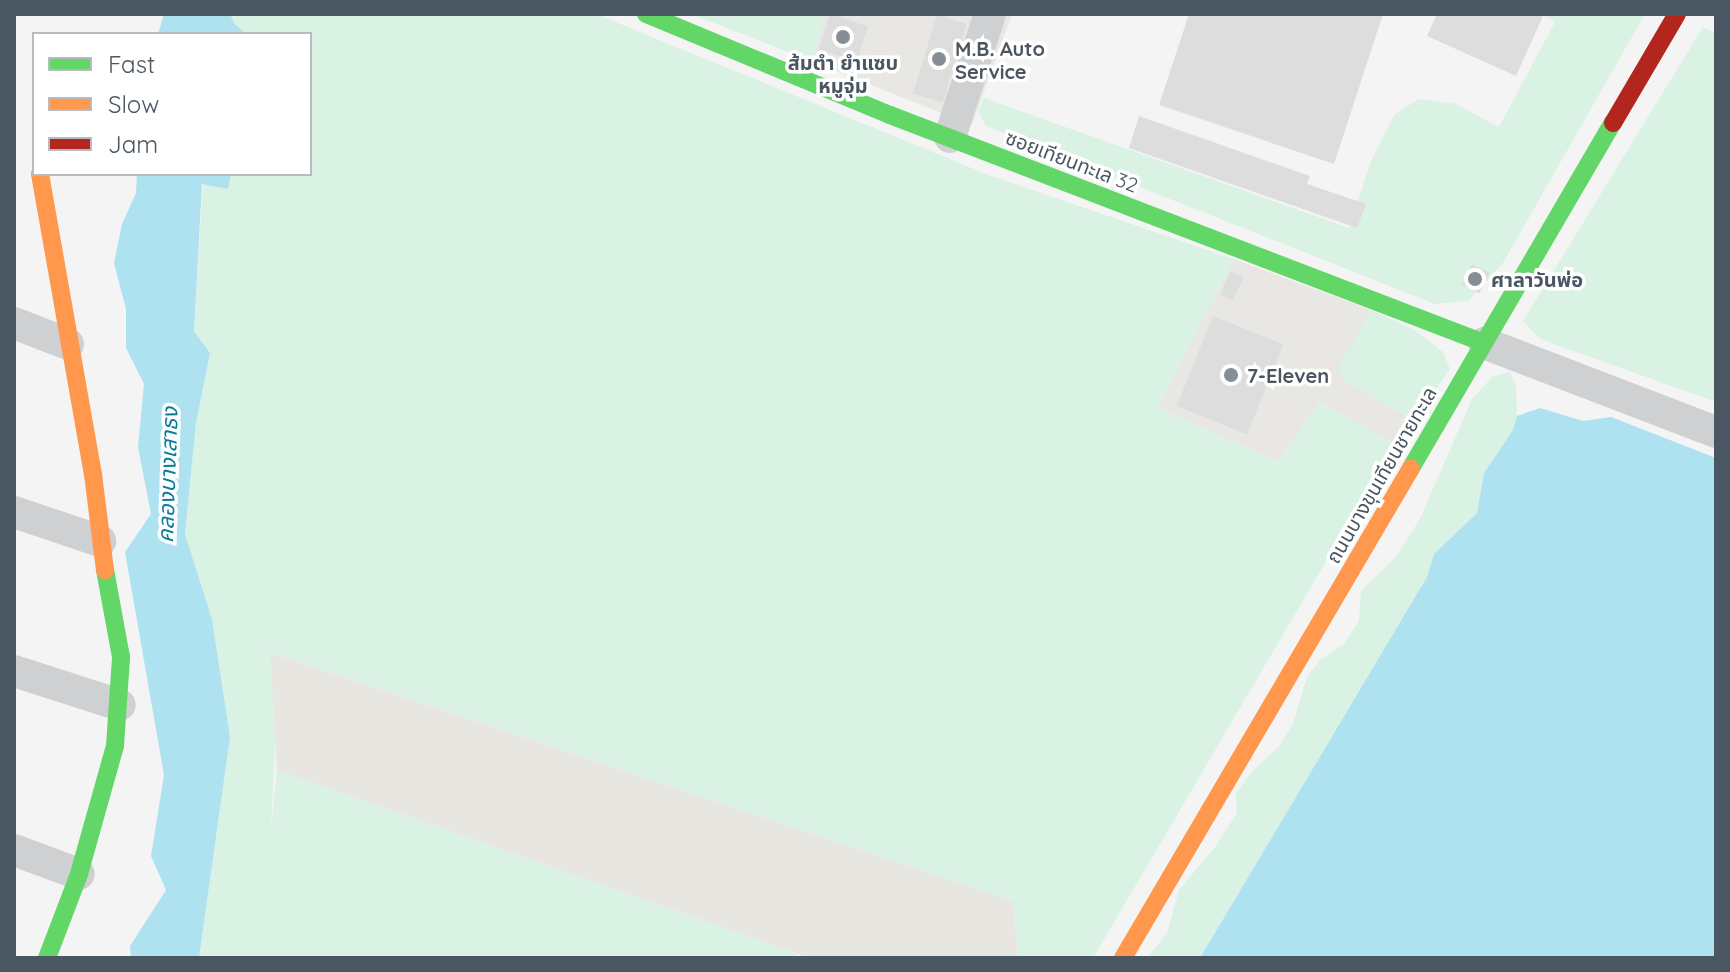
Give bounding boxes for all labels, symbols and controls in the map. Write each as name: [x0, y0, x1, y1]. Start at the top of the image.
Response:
marker: ส้มตำ ยำแซบ หมูจุ่ม: [834, 28, 852, 46]
legend: [32, 32, 312, 176]
place label: M.B. Auto Service: [955, 36, 1045, 83]
text: Fast: [108, 49, 155, 79]
place label: ส้มตำ ยำแซบ หมูจุ่ม: [788, 50, 898, 97]
marker: M.B. Auto Service: [930, 50, 948, 68]
text: Slow: [108, 89, 159, 119]
street label: ซอยเทียนทะเล 32: [1002, 125, 1142, 197]
text: Jam: [108, 129, 158, 159]
place label: ศาลาวันพ่อ: [1491, 267, 1583, 291]
marker: ศาลาวันพ่อ: [1466, 270, 1484, 288]
place label: 7-Eleven: [1247, 363, 1329, 387]
marker: 7-Eleven: [1222, 366, 1240, 384]
street label: ถนนบางขุนเทียนชายทะเล: [1321, 382, 1441, 568]
water label: คลองบางเสาธง: [152, 407, 184, 543]

